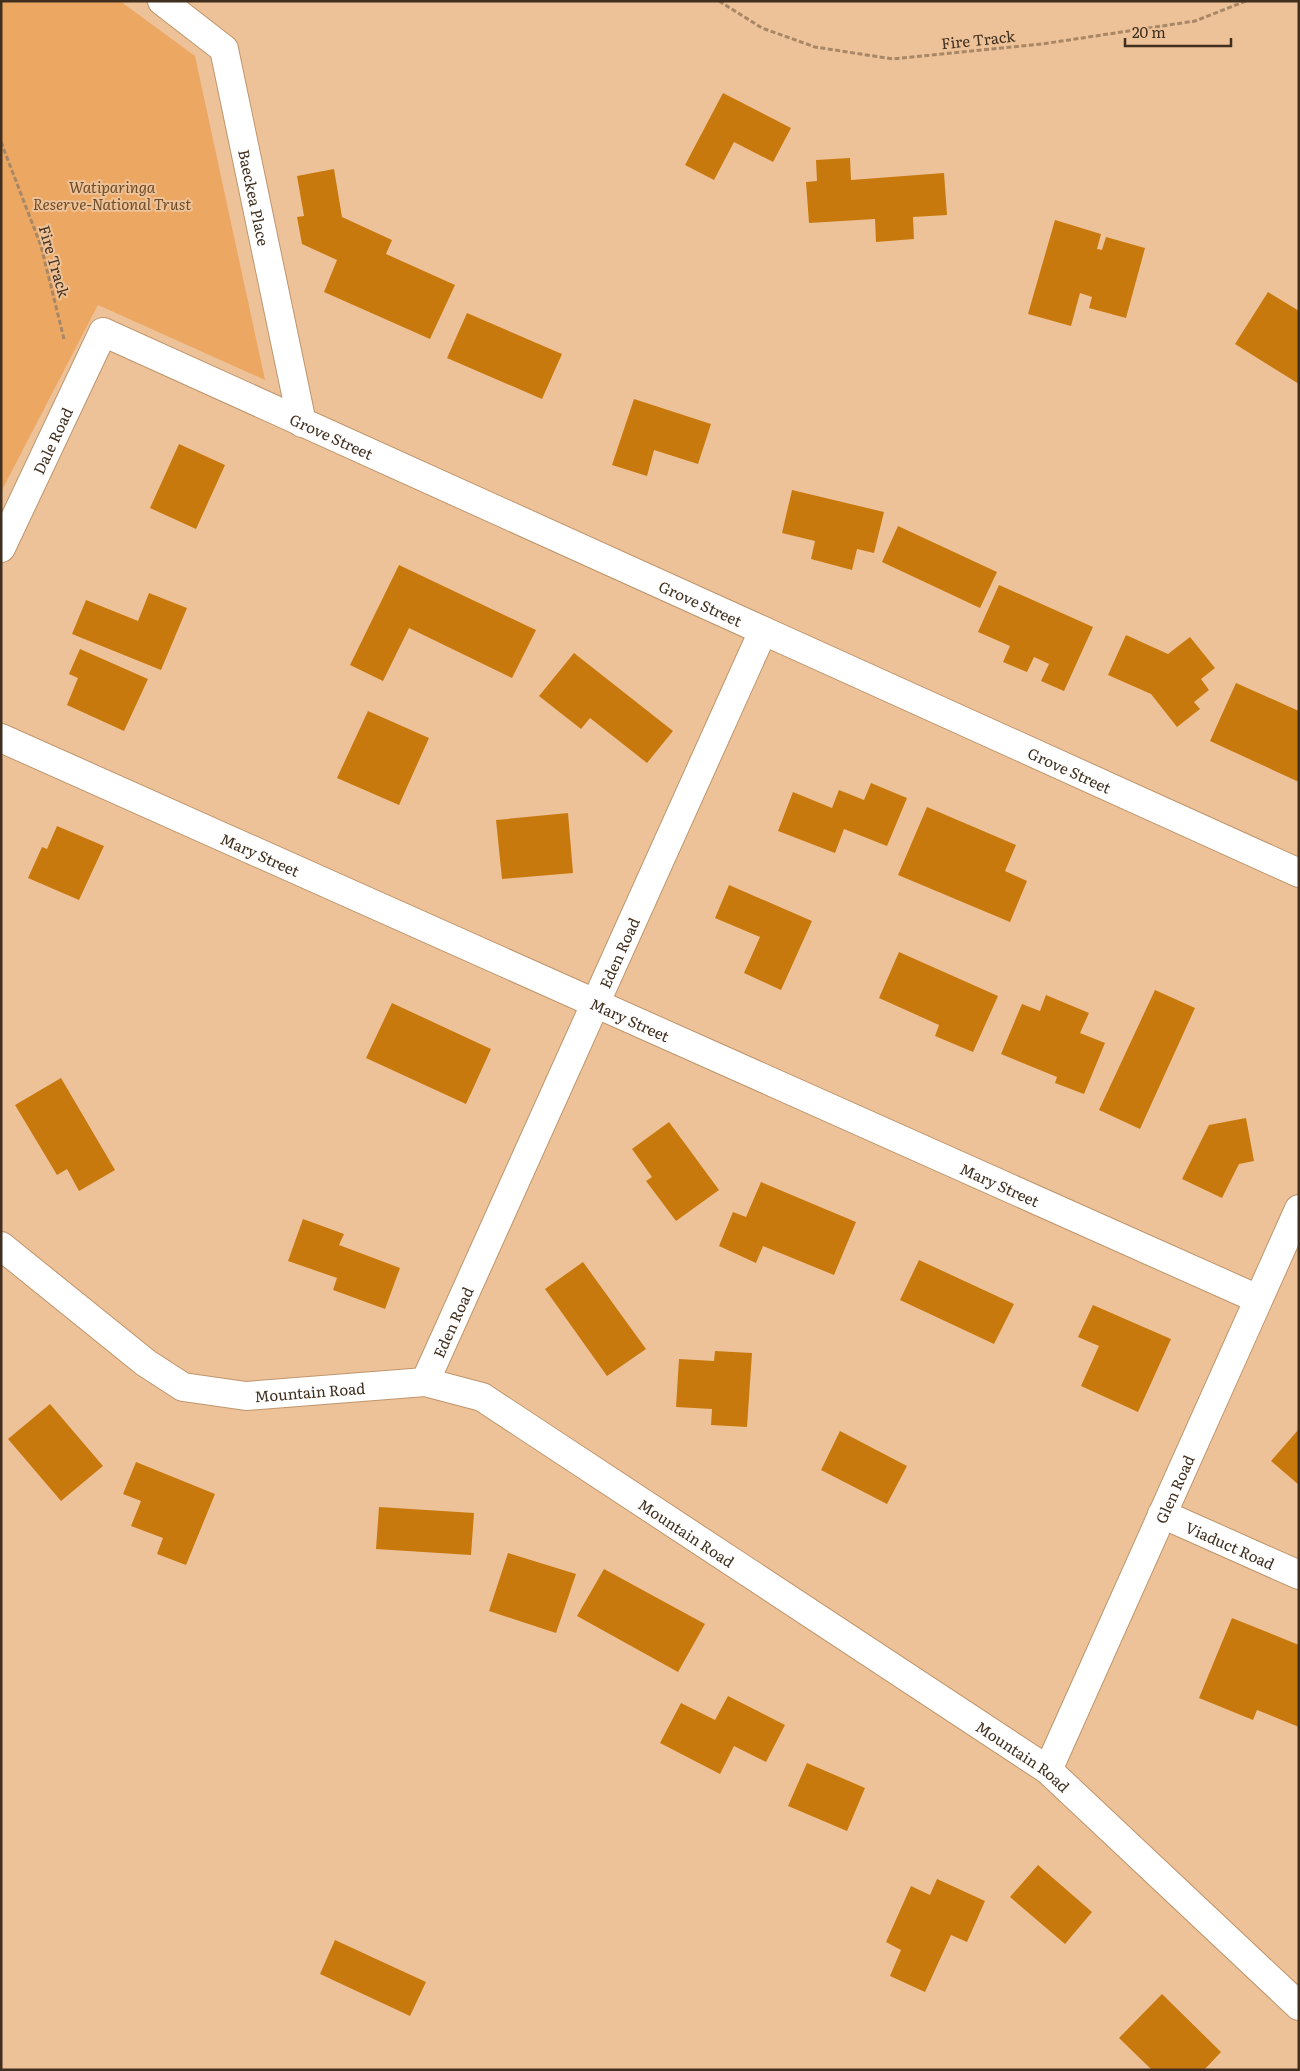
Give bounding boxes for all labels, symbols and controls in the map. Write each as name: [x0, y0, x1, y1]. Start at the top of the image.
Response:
scale bar: [1125, 15, 1231, 47]
text: 20 m: [1132, 20, 1166, 43]
street label: Fire Track: [940, 24, 1017, 54]
street label: Baeckea Place: [234, 147, 276, 248]
park label: Watiparinga Reserve-National Trust: [33, 175, 191, 215]
street label: Fire Track: [34, 222, 77, 301]
street label: Dale Road: [26, 403, 78, 478]
street label: Grove Street: [286, 407, 377, 464]
street label: Grove Street: [655, 574, 746, 631]
street label: Grove Street: [1024, 740, 1115, 798]
street label: Mary Street: [217, 826, 304, 881]
street label: Eden Road: [592, 913, 644, 992]
street label: Mary Street: [587, 991, 673, 1047]
street label: Mary Street: [957, 1156, 1043, 1212]
street label: Eden Road: [426, 1283, 478, 1361]
street label: Mountain Road: [254, 1375, 366, 1407]
street label: Glen Road: [1148, 1451, 1199, 1527]
street label: Mountain Road: [634, 1492, 740, 1572]
street label: Viaduct Road: [1182, 1515, 1279, 1574]
street label: Mountain Road: [972, 1714, 1076, 1797]

